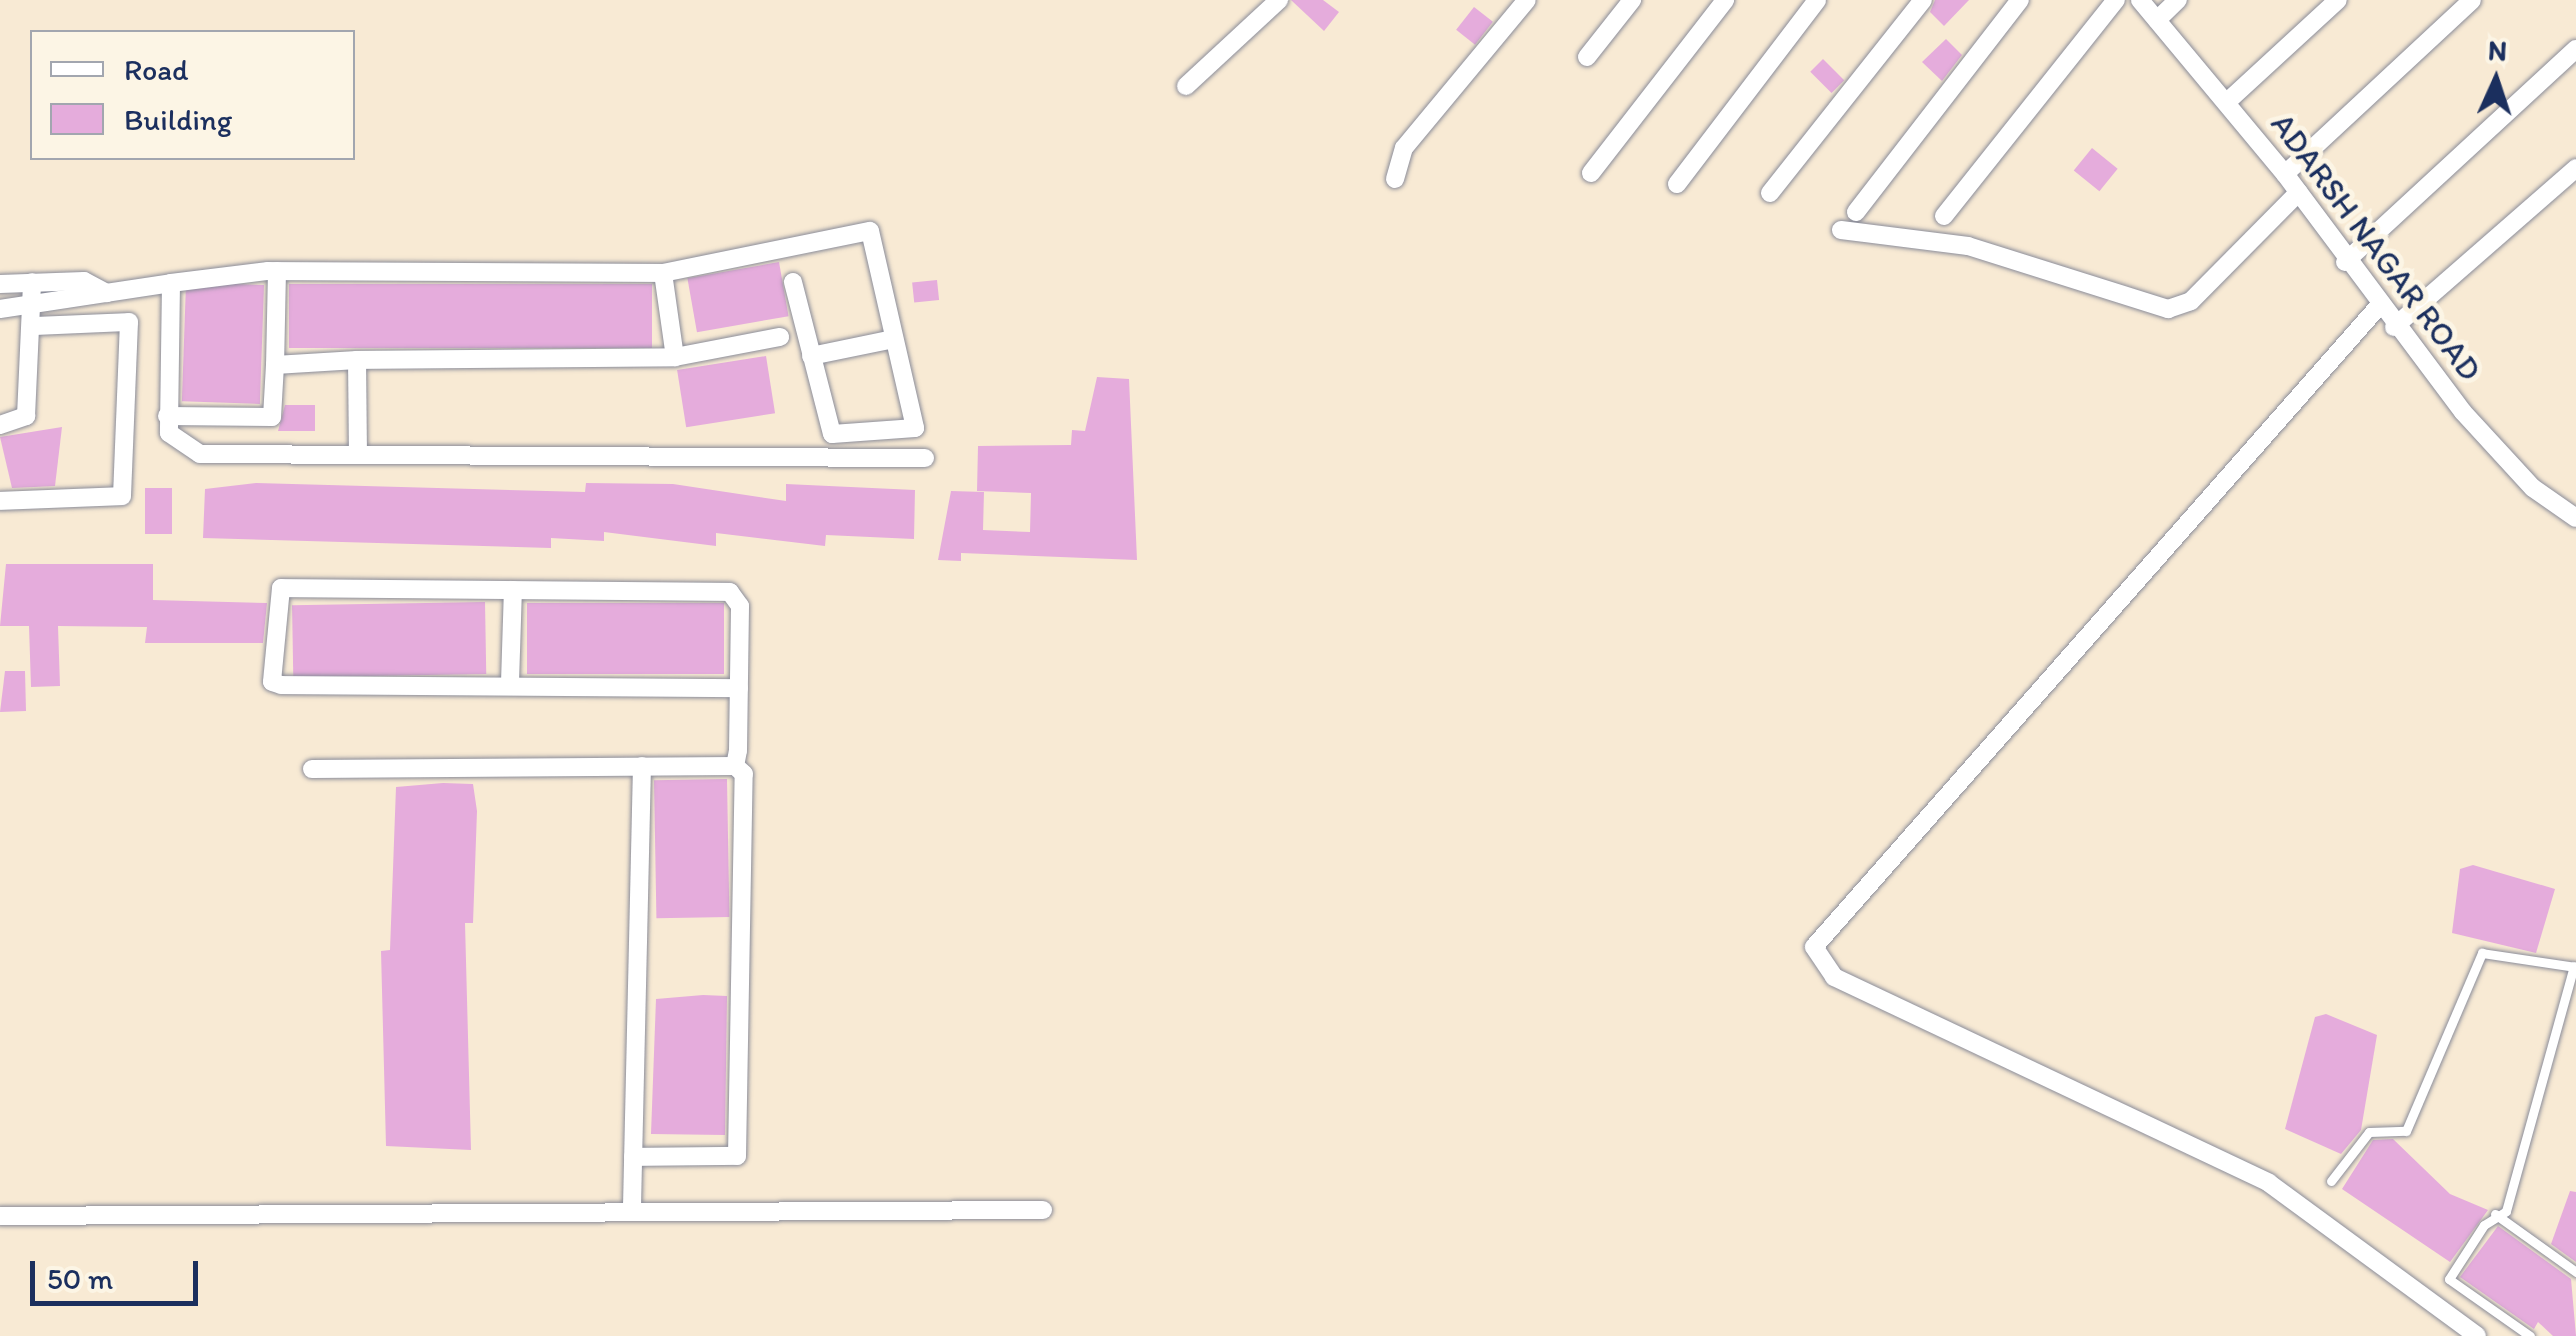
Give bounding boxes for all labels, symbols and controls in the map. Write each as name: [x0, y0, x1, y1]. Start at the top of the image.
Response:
legend: [30, 30, 355, 160]
north arrow: [2446, 30, 2546, 130]
text: N: [2487, 33, 2508, 68]
text: Road: [124, 51, 189, 88]
text: Building: [124, 101, 232, 138]
street label: ADARSH NAGAR ROAD: [2263, 106, 2489, 388]
scale bar: [35, 1241, 202, 1303]
text: 50 m: [47, 1260, 113, 1297]

